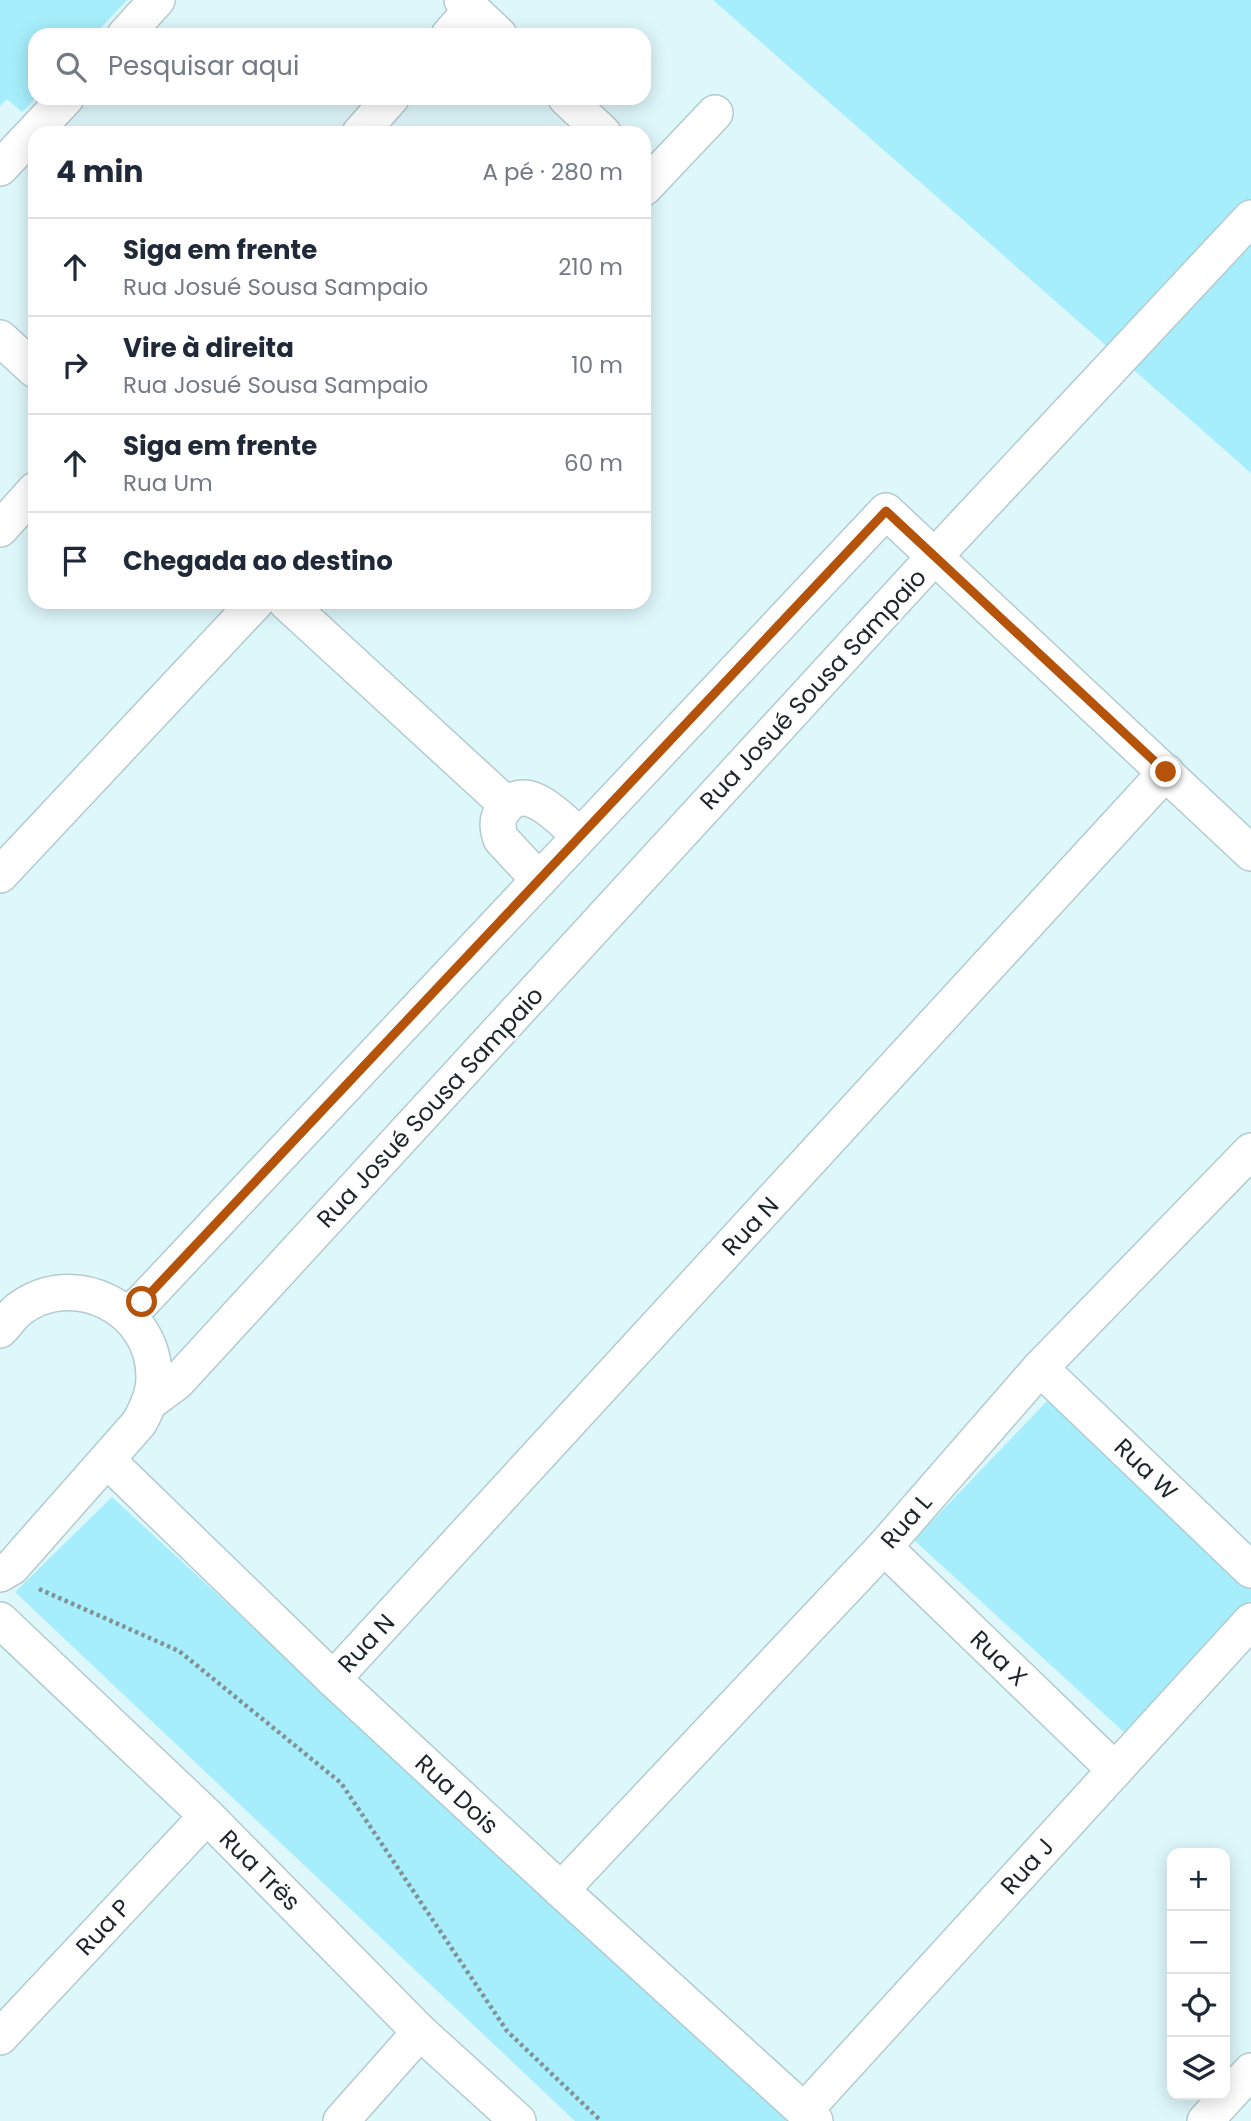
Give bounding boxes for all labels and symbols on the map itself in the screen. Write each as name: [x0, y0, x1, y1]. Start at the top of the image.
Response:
street label: Rua Josué Sousa Sampaio: [692, 561, 934, 817]
route end: [1150, 756, 1181, 787]
street label: Rua Josué Sousa Sampaio: [309, 979, 551, 1235]
street label: Rua N: [714, 1189, 786, 1263]
route start: [126, 1286, 157, 1317]
street label: Rua W: [1107, 1431, 1185, 1507]
street label: Rua L: [873, 1486, 939, 1556]
street label: Rua N: [330, 1606, 402, 1680]
street label: Rua X: [963, 1623, 1035, 1693]
street label: Rua Dois: [408, 1747, 506, 1841]
street label: Rua Trës: [212, 1822, 308, 1918]
street label: Rua J: [993, 1831, 1061, 1901]
street label: Rua P: [68, 1891, 138, 1963]

